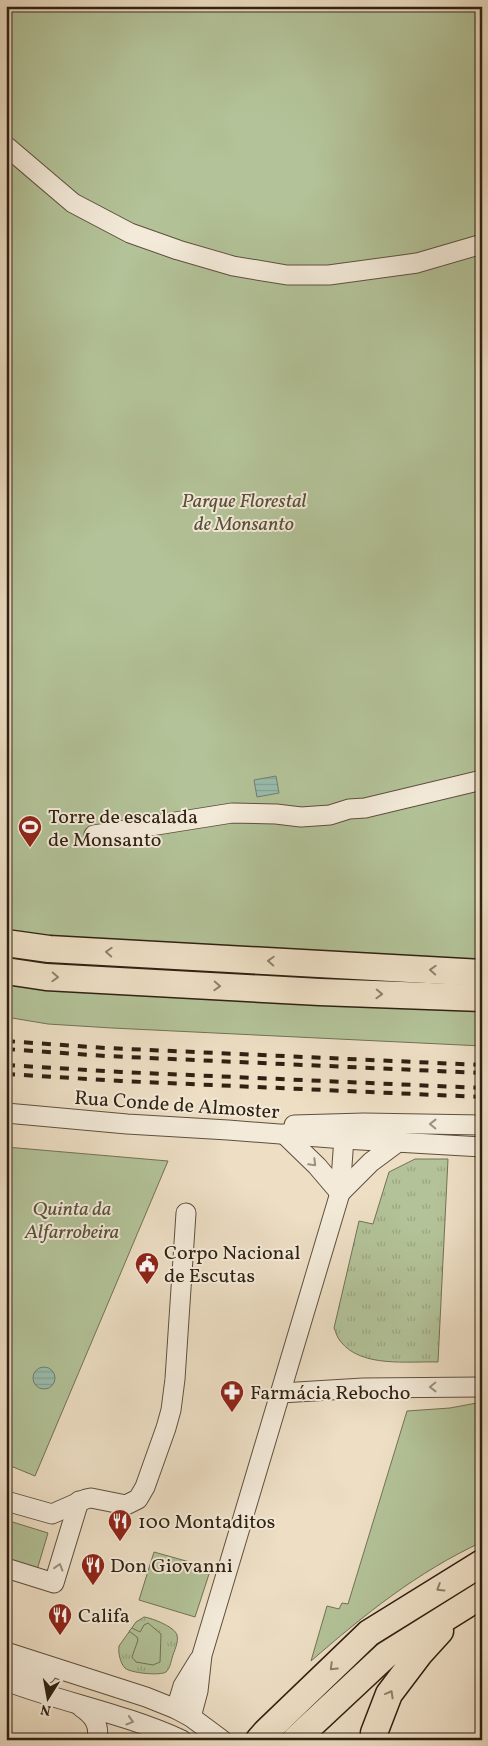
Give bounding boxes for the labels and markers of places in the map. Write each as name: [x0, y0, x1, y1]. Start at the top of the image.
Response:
place label: Torre de escalada de Monsanto: [48, 804, 198, 855]
sports icon: Torre de escalada de Monsanto: [17, 814, 43, 848]
place label: Corpo Nacional de Escutas: [164, 1240, 300, 1291]
public building icon: Corpo Nacional de Escutas: [134, 1251, 160, 1285]
pharmacy icon: Farmácia Rebocho: [219, 1379, 245, 1413]
place label: Farmácia Rebocho: [250, 1380, 410, 1408]
restaurant icon: 100 Montaditos: [107, 1508, 133, 1542]
place label: 100 Montaditos: [138, 1509, 275, 1537]
restaurant icon: Don Giovanni: [80, 1552, 106, 1586]
place label: Don Giovanni: [110, 1553, 233, 1581]
restaurant icon: Califa: [47, 1602, 73, 1636]
place label: Califa: [78, 1603, 130, 1631]

